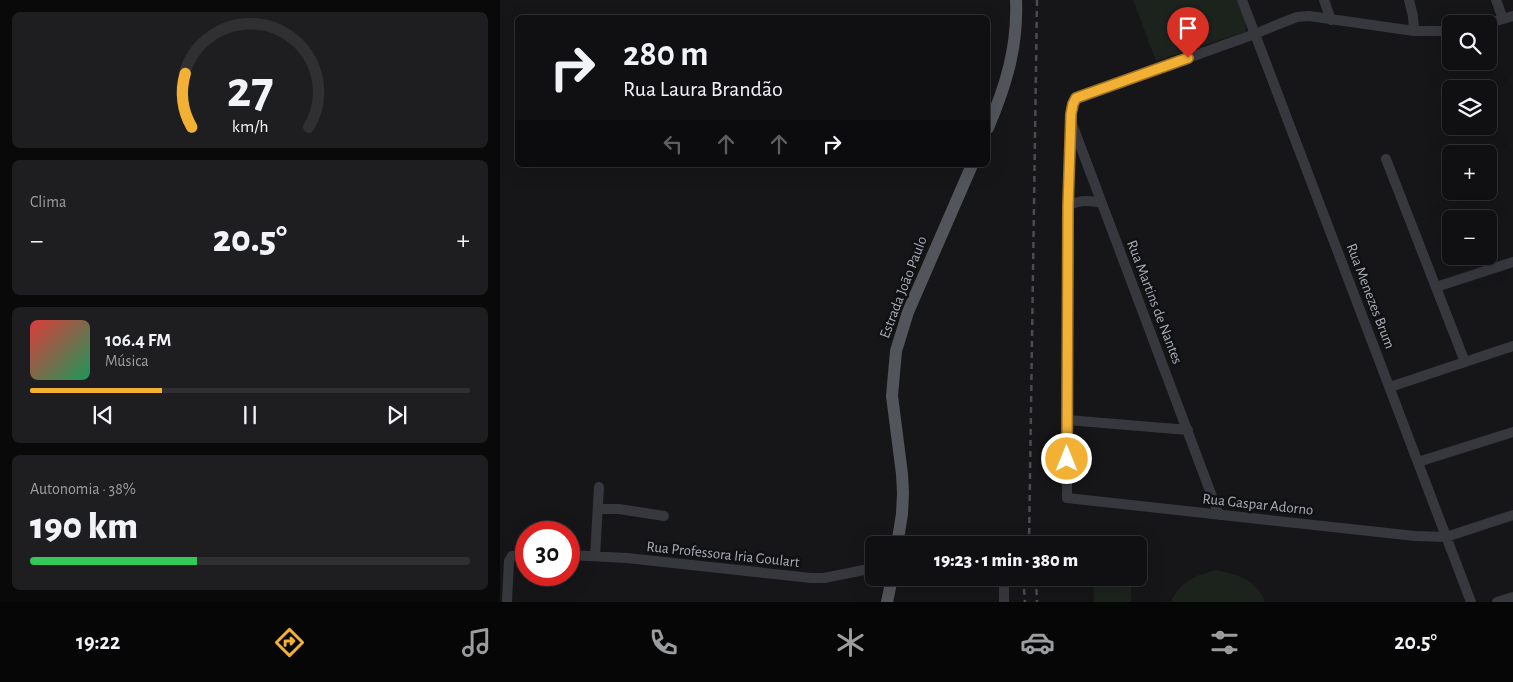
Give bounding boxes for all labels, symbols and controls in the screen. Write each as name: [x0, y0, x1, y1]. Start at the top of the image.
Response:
pin: [1167, 7, 1209, 58]
icon: arrive: [1174, 14, 1202, 42]
map controls: [1442, 15, 1497, 265]
button: search: [1442, 15, 1497, 70]
icon: right: [540, 35, 605, 100]
text: 280 m: [623, 37, 709, 72]
text: 27: [227, 64, 273, 116]
text: Rua Laura Brandão: [623, 78, 783, 100]
button: layers: [1442, 80, 1497, 135]
text: km/h: [232, 118, 268, 136]
icon: left: [659, 130, 687, 158]
icon: ahead: [712, 130, 740, 158]
icon: ahead: [765, 130, 793, 158]
icon: right: [818, 130, 846, 158]
button: +: [1442, 145, 1497, 200]
text: Clima: [30, 194, 66, 210]
button: −: [1442, 210, 1497, 265]
text: 20.5°: [213, 221, 287, 259]
text: −: [30, 227, 43, 255]
text: +: [457, 227, 470, 255]
street label: Estrada João Paulo: [877, 234, 930, 340]
street label: Rua Martins de Nantes: [1124, 238, 1185, 366]
street label: Rua Menezes Brum: [1344, 242, 1397, 351]
text: 106.4 FM: [105, 331, 171, 350]
text: Música: [105, 353, 149, 369]
icon: previous: [89, 401, 117, 429]
icon: pause: [236, 401, 264, 429]
icon: next: [383, 401, 411, 429]
position arrow: [1040, 432, 1092, 484]
text: Autonomia · 38%: [30, 481, 136, 497]
street label: Rua Gaspar Adorno: [1202, 491, 1314, 518]
text: 190 km: [30, 508, 138, 546]
speed limit sign: 30: [515, 521, 580, 586]
street label: Rua Professora Iria Goulart: [646, 539, 800, 570]
text: 19:23 · 1 min · 380 m: [934, 551, 1078, 570]
icon: directions: [272, 625, 307, 660]
icon: music: [459, 625, 494, 660]
icon: phone: [646, 625, 681, 660]
icon: climate: [833, 625, 868, 660]
icon: car: [1020, 625, 1055, 660]
icon: filters: [1207, 625, 1242, 660]
text: 19:22: [76, 631, 120, 653]
text: 20.5°: [1394, 631, 1437, 653]

